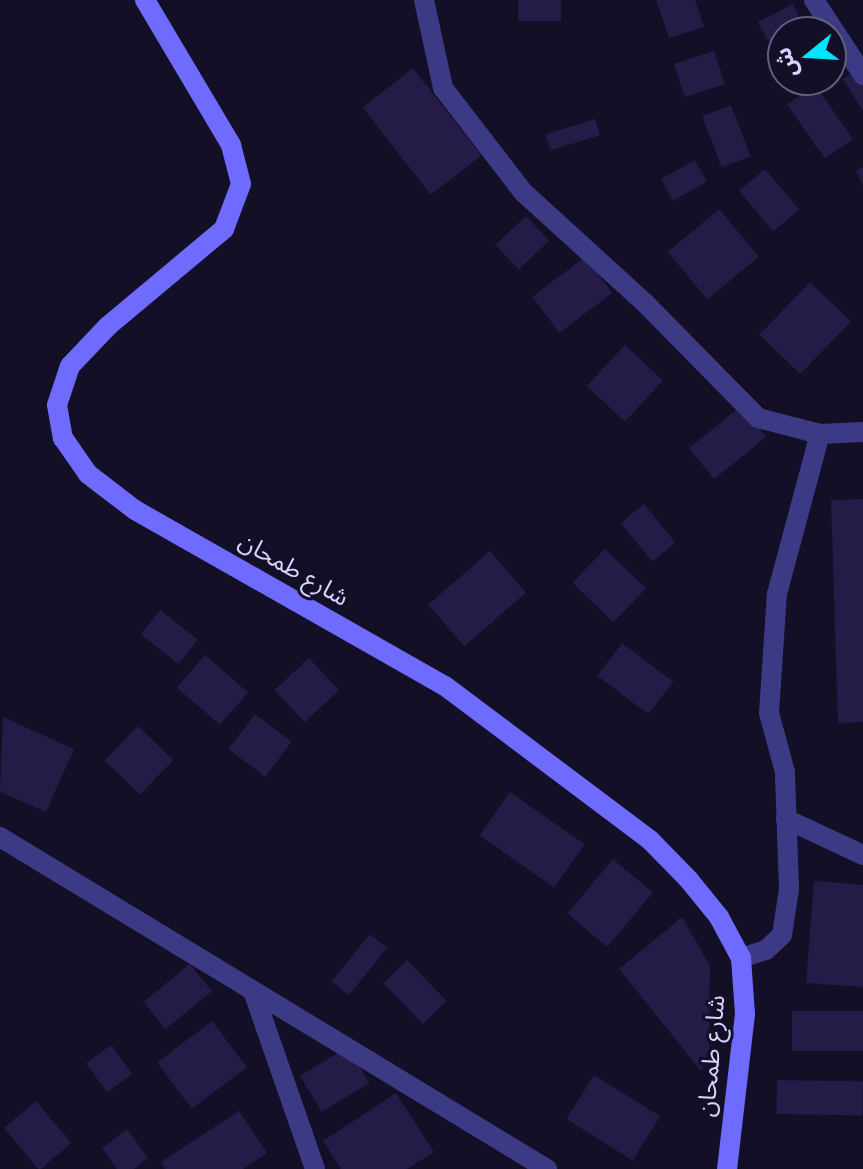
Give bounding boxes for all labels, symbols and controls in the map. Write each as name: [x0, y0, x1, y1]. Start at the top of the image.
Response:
north arrow: [767, 16, 847, 96]
text: ش: [768, 44, 804, 81]
street label: شارع طمحان: [234, 526, 354, 612]
street label: شارع طمحان: [691, 994, 731, 1118]

